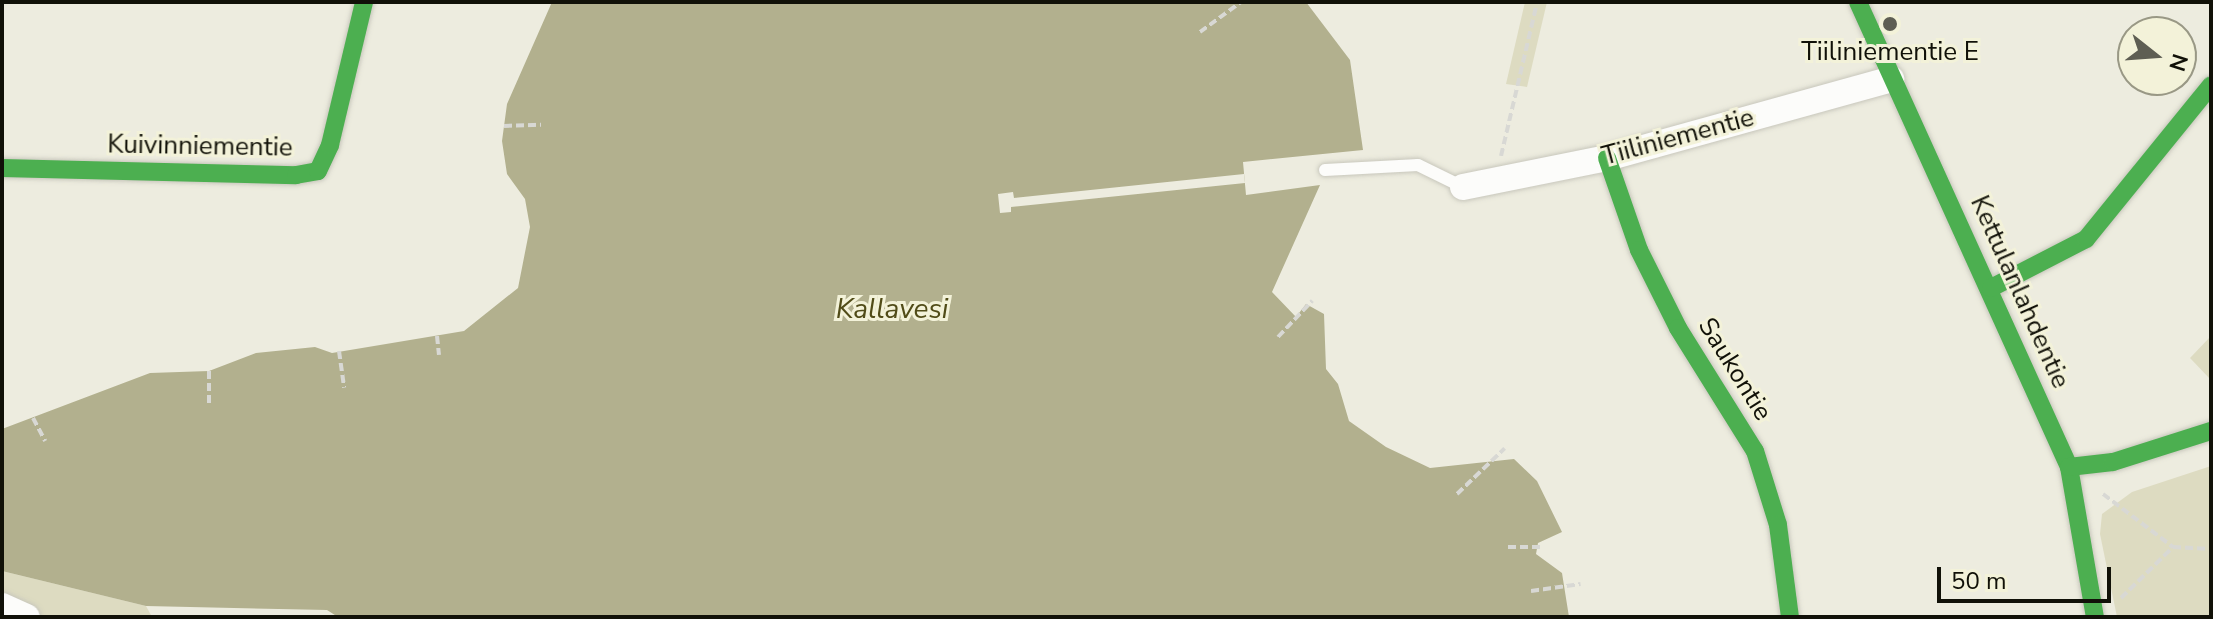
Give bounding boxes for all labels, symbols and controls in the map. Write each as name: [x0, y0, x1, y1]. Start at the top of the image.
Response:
marker: Tiiliniementie E: [1881, 15, 1899, 33]
north arrow: [2117, 16, 2197, 96]
place label: Tiiliniementie E: [1801, 36, 1979, 68]
text: N: [2161, 50, 2195, 75]
street label: Tiiliniementie: [1599, 102, 1757, 172]
street label: Kuivinniementie: [107, 129, 293, 163]
street label: Kettulanlahdentie: [1964, 191, 2076, 393]
water label: Kallavesi: [836, 292, 948, 326]
street label: Saukontie: [1691, 312, 1779, 426]
scale bar: [1941, 551, 2115, 601]
text: 50 m: [1951, 565, 2007, 597]

